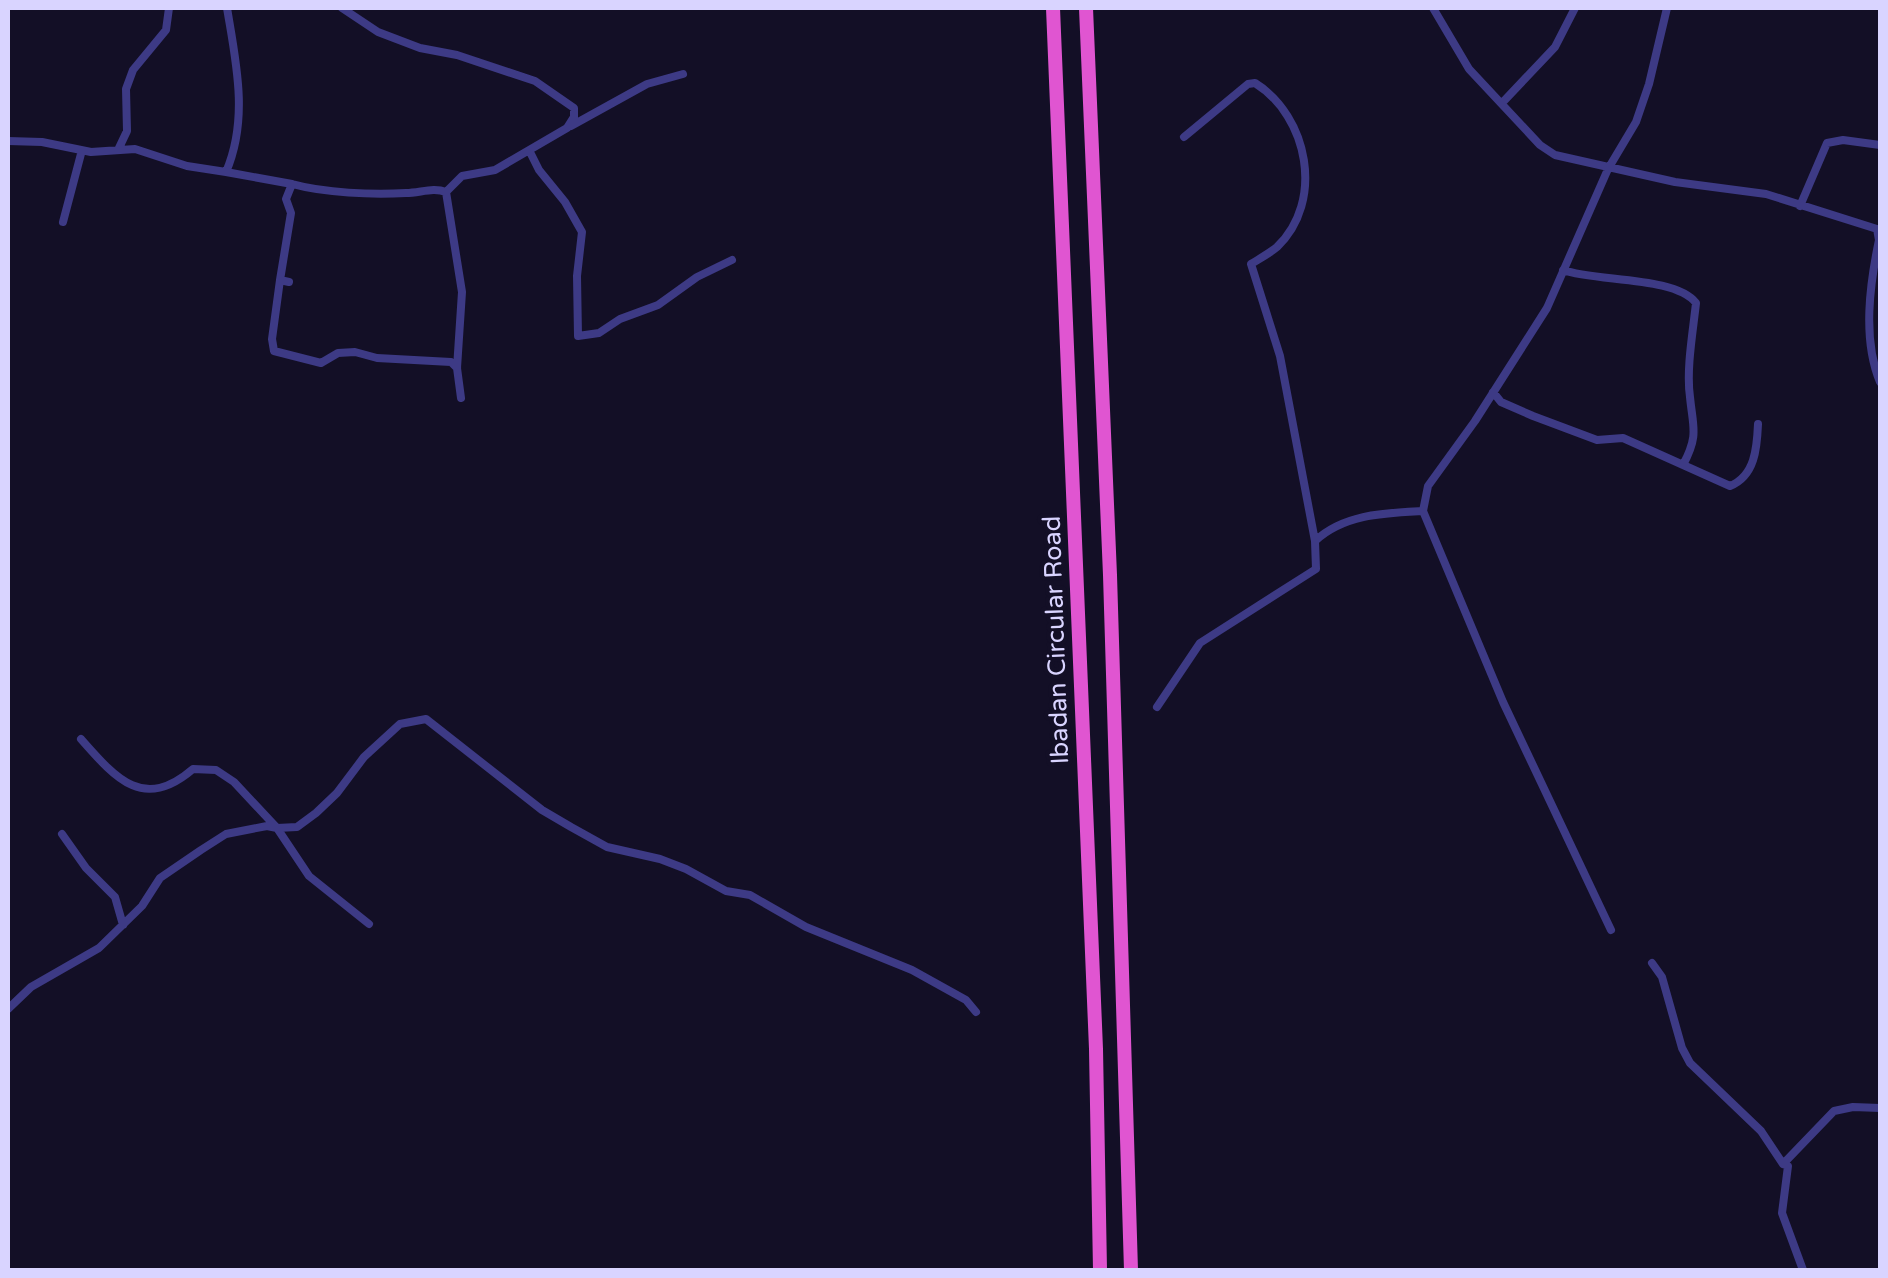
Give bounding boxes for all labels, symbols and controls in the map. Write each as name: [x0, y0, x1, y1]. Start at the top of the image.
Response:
street label: Ibadan Circular Road: [1037, 515, 1075, 765]

